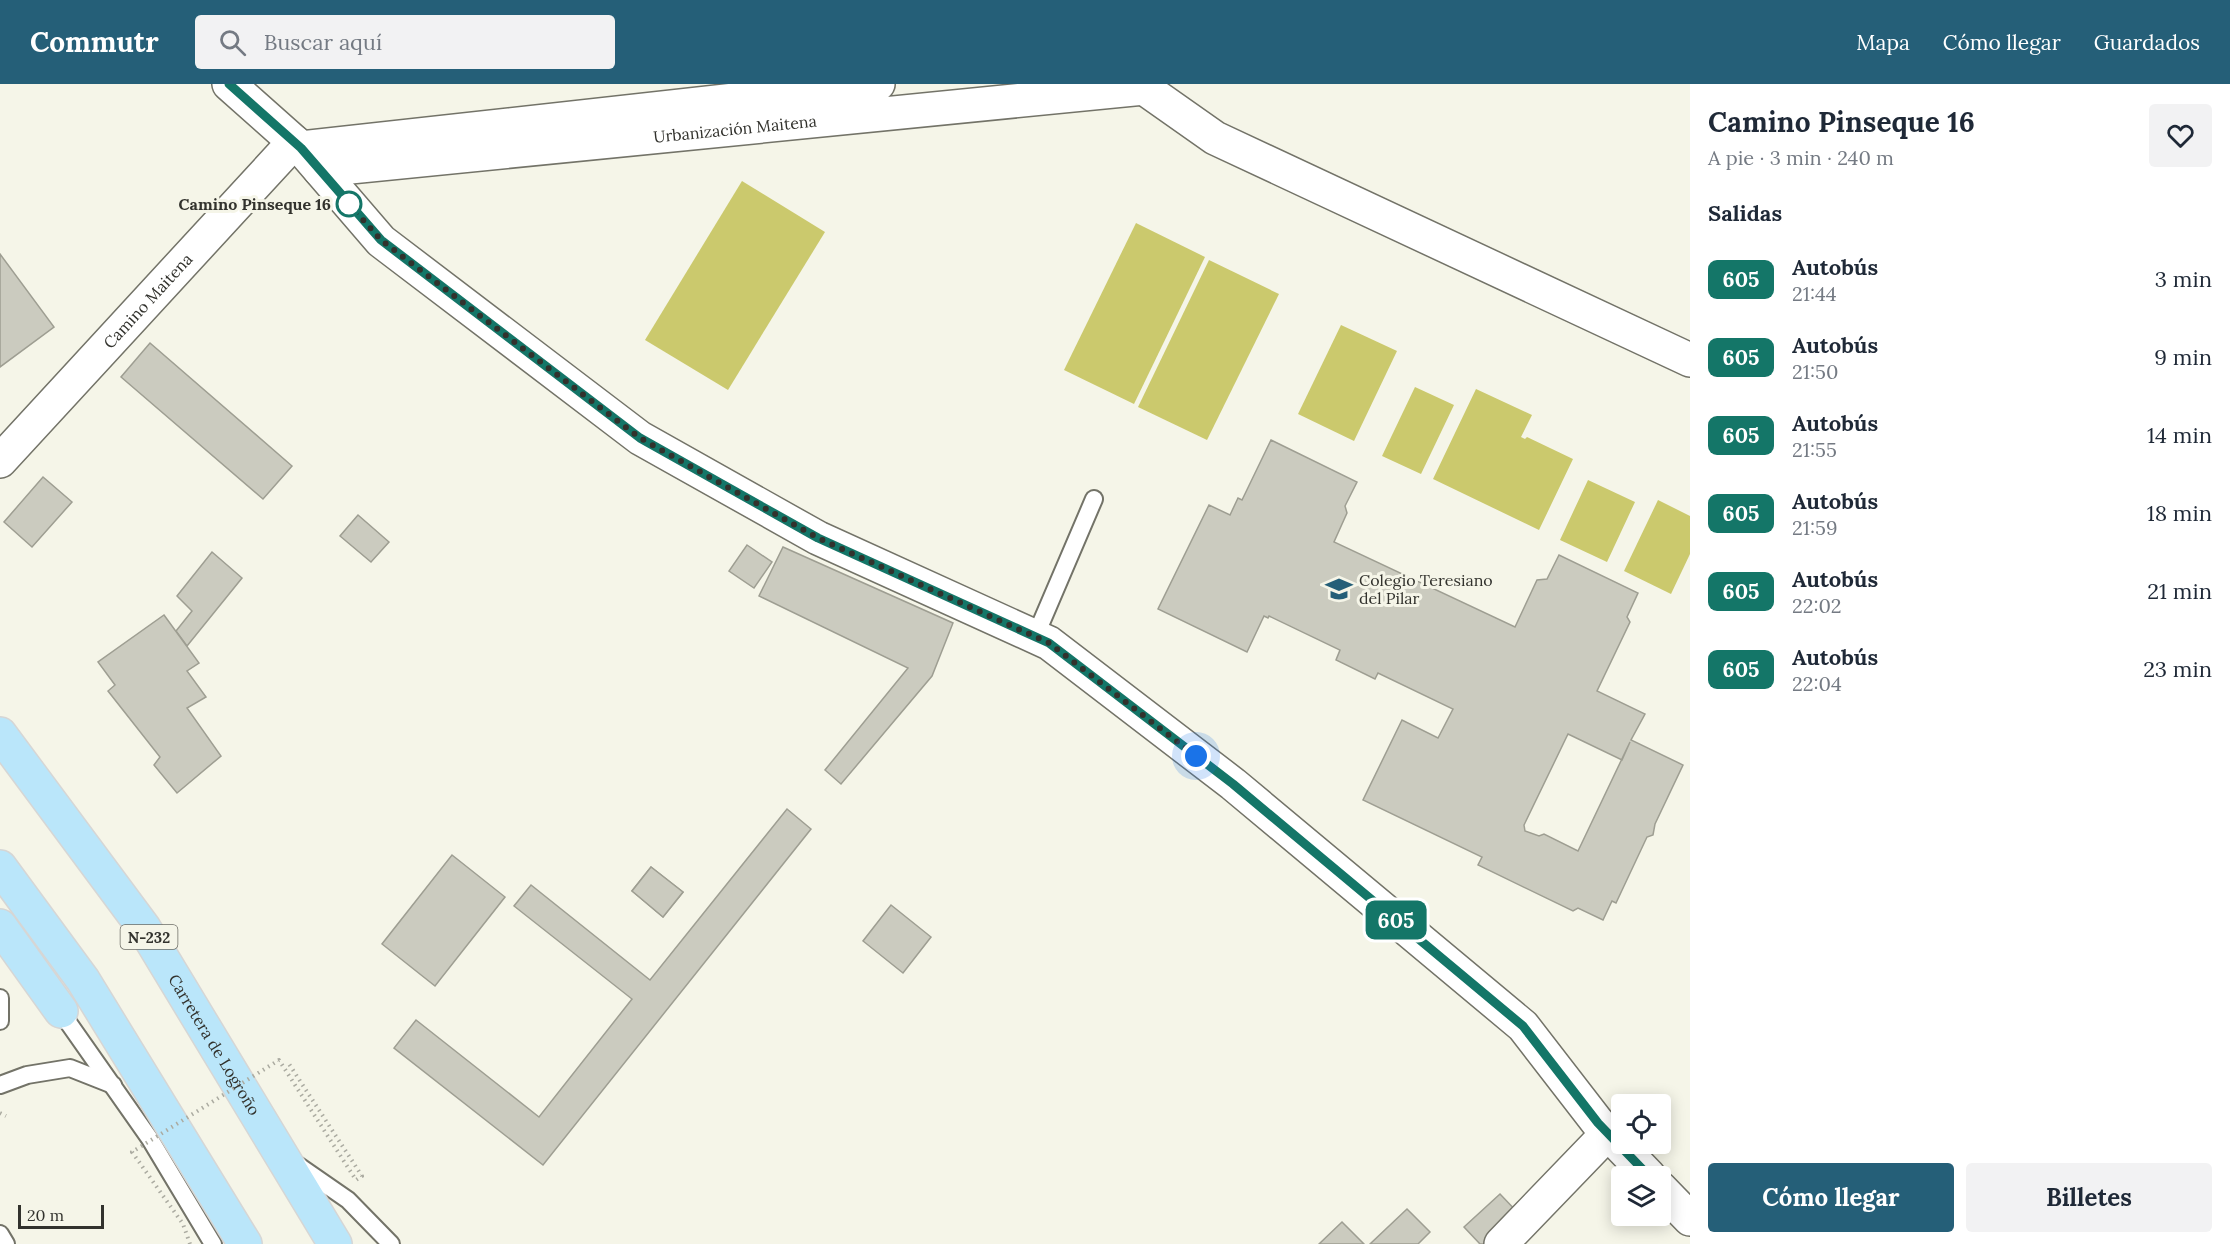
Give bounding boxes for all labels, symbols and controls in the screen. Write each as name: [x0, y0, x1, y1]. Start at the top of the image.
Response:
search box: [195, 15, 615, 69]
text: Commutr: [30, 24, 159, 60]
icon: search: [216, 26, 249, 59]
text: Buscar aquí: [264, 28, 382, 56]
text: Mapa: [1856, 29, 1910, 56]
text: Cómo llegar: [1943, 29, 2061, 56]
text: Guardados: [2094, 29, 2200, 56]
text: Camino Pinseque 16: [1708, 104, 1975, 140]
button: heart: [2149, 104, 2212, 167]
street label: Urbanización Maitena: [652, 111, 818, 147]
text: A pie · 3 min · 240 m: [1708, 145, 1894, 170]
marker: Camino Pinseque 16: [336, 191, 362, 217]
place label: Camino Pinseque 16: [179, 194, 331, 214]
text: Salidas: [1708, 199, 1782, 227]
street label: Camino Maitena: [99, 249, 196, 352]
text: Autobús: [1792, 253, 1878, 281]
text: 3 min: [2155, 265, 2212, 293]
text: 605: [1723, 266, 1759, 293]
text: 21:44: [1792, 281, 1837, 306]
text: Autobús: [1792, 331, 1878, 359]
text: 9 min: [2154, 343, 2212, 371]
text: 605: [1723, 344, 1759, 371]
text: 21:50: [1792, 359, 1838, 384]
text: Autobús: [1792, 409, 1878, 437]
text: 14 min: [2147, 421, 2212, 449]
text: 605: [1723, 422, 1759, 449]
text: 21:55: [1792, 437, 1837, 462]
text: Autobús: [1792, 487, 1878, 515]
text: 18 min: [2147, 499, 2212, 527]
text: 605: [1723, 500, 1759, 527]
text: 21:59: [1792, 515, 1837, 540]
text: Autobús: [1792, 565, 1878, 593]
place label: Colegio Teresiano del Pilar: [1359, 570, 1493, 608]
school or university icon: Colegio Teresiano del Pilar: [1324, 574, 1354, 604]
text: 21 min: [2147, 577, 2212, 605]
text: 605: [1723, 578, 1759, 605]
text: 22:02: [1792, 593, 1842, 618]
text: Autobús: [1792, 643, 1878, 671]
text: 23 min: [2143, 655, 2212, 683]
text: 605: [1723, 656, 1759, 683]
text: 22:04: [1792, 671, 1842, 696]
your location: [1181, 741, 1211, 771]
line badge: 605: [1362, 900, 1430, 940]
text: 605: [1378, 907, 1414, 934]
road number: N-232: [120, 925, 178, 949]
street label: Carretera de Logroño: [164, 971, 265, 1119]
map controls: [1611, 1094, 1671, 1226]
button: locate: [1611, 1094, 1671, 1154]
button: Cómo llegar: [1708, 1163, 1954, 1232]
button: Billetes: [1966, 1163, 2212, 1232]
button: layers: [1611, 1166, 1671, 1226]
scale bar: [18, 1202, 104, 1230]
text: 20 m: [27, 1205, 64, 1225]

